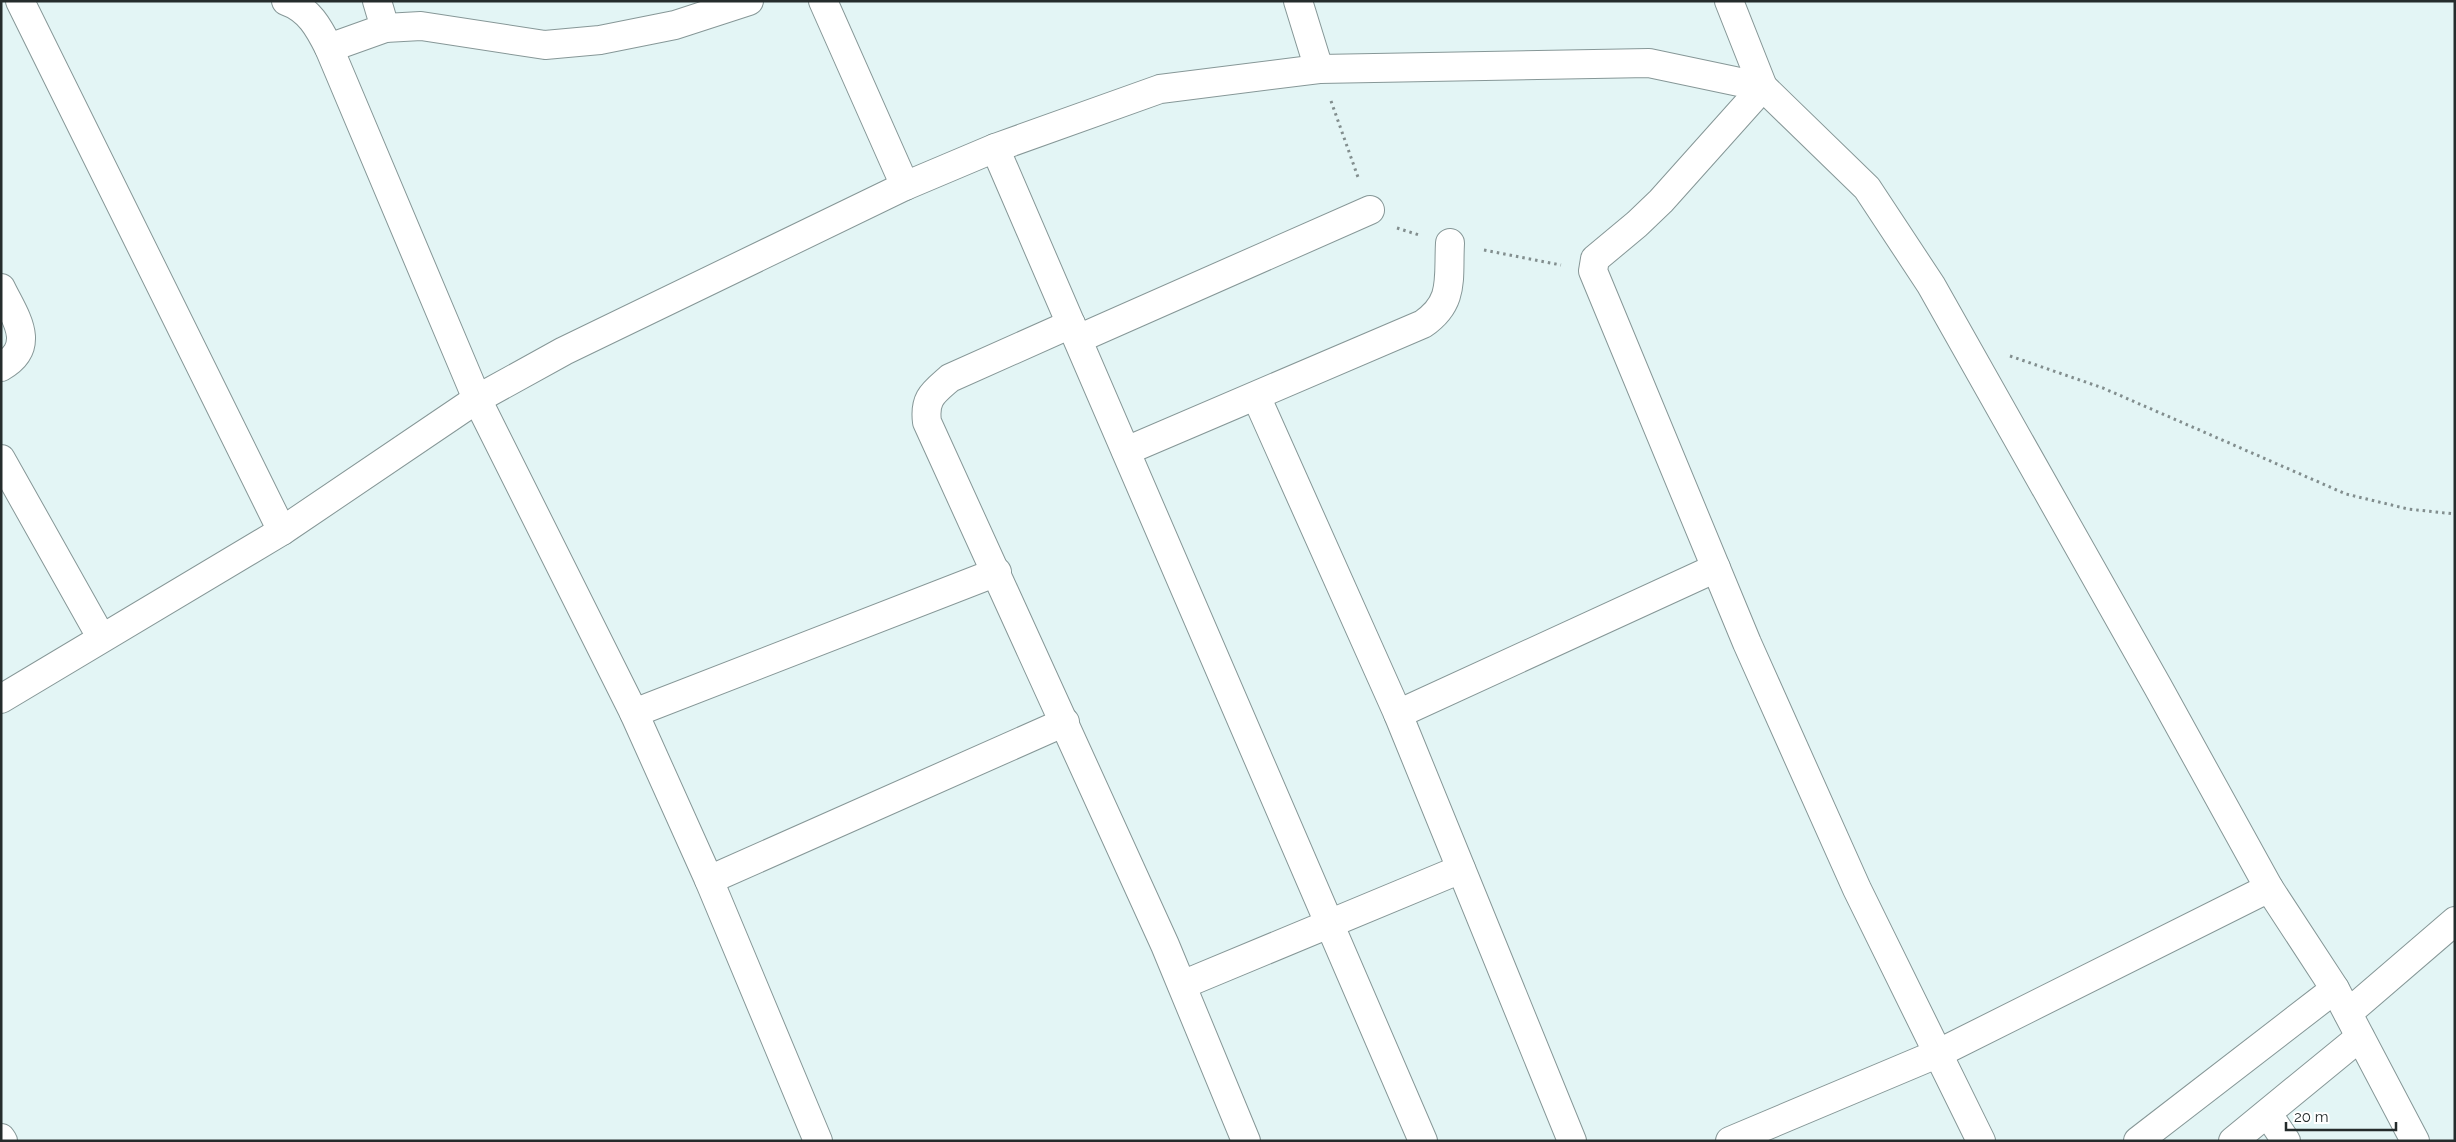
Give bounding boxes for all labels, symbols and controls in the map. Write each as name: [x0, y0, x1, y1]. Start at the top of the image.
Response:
scale bar: [2286, 1100, 2396, 1132]
text: 20 m: [2294, 1108, 2329, 1126]

